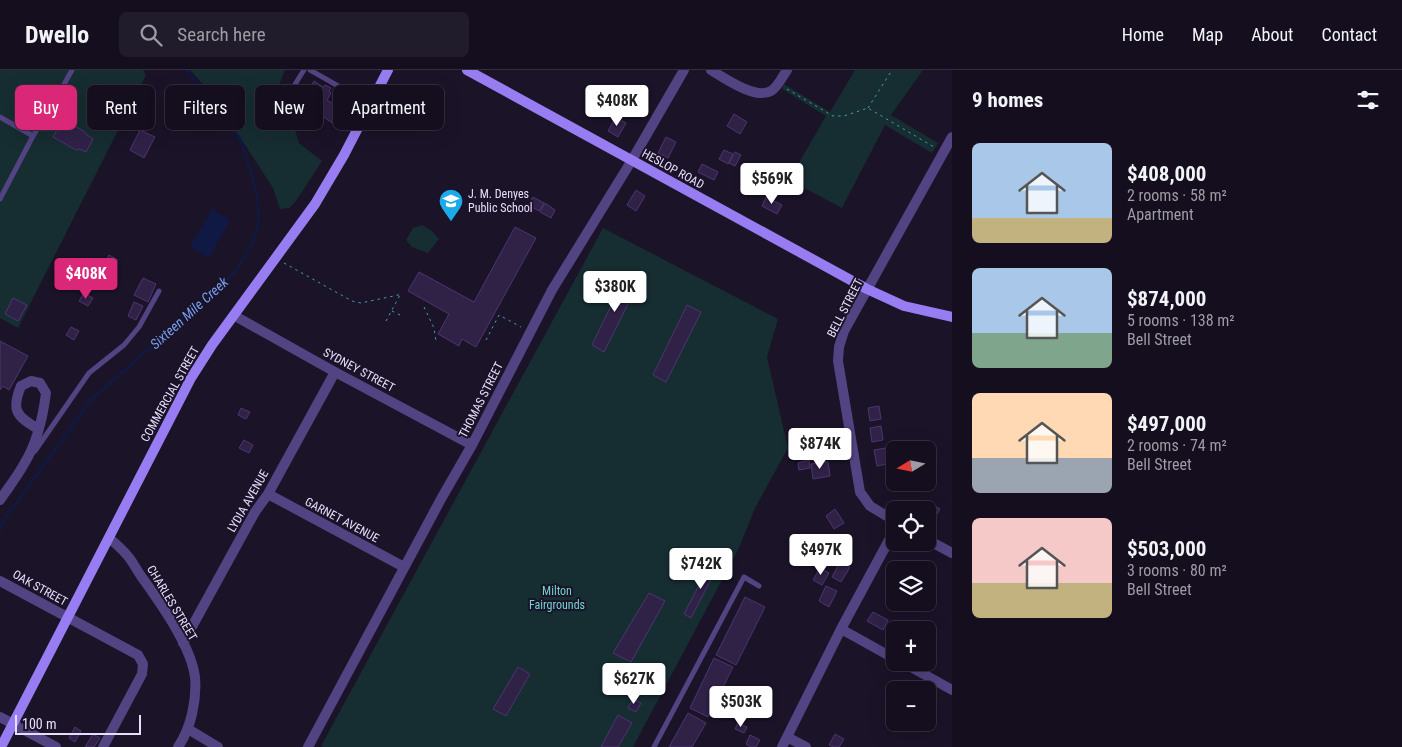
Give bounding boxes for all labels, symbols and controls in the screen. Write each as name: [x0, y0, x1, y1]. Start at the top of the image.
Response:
search box: [119, 12, 469, 57]
text: Dwello: [25, 21, 89, 49]
icon: search: [137, 21, 165, 49]
text: Search here: [177, 23, 266, 46]
text: Home: [1122, 24, 1164, 45]
text: Map: [1192, 24, 1223, 45]
text: About: [1251, 24, 1293, 45]
text: Contact: [1321, 24, 1377, 45]
chip: Buy: [15, 85, 77, 130]
chip: Rent: [87, 85, 155, 130]
chip: Filters: [165, 85, 245, 130]
chip: New: [255, 85, 323, 130]
chip: Apartment: [333, 85, 444, 130]
pin: $408K: [582, 85, 652, 127]
icon: filters: [1354, 86, 1382, 114]
text: 9 homes: [972, 88, 1043, 112]
text: $408K: [596, 91, 638, 110]
street label: HESLOP ROAD: [640, 146, 707, 192]
pin: $569K: [737, 162, 807, 205]
text: $408,000: [1127, 162, 1206, 186]
icon: home: [1012, 163, 1072, 223]
text: $569K: [751, 169, 793, 188]
text: 2 rooms · 58 m²: [1127, 186, 1227, 205]
place label: J. M. Denyes Public School: [468, 187, 533, 215]
school or university icon: J. M. Denyes Public School: [438, 188, 464, 222]
text: Apartment: [1127, 205, 1194, 224]
pin: $408K: [51, 258, 121, 300]
text: $408K: [65, 264, 107, 283]
pin: $380K: [580, 270, 650, 313]
water label: Sixteen Mile Creek: [147, 273, 232, 352]
street label: BELL STREET: [824, 276, 866, 340]
text: $380K: [594, 277, 636, 296]
text: $874,000: [1127, 287, 1206, 311]
icon: home: [1012, 288, 1072, 348]
text: 5 rooms · 138 m²: [1127, 311, 1235, 330]
text: Bell Street: [1127, 330, 1192, 349]
street label: COMMERCIAL STREET: [138, 344, 202, 444]
street label: SYDNEY STREET: [321, 345, 397, 395]
street label: THOMAS STREET: [456, 360, 506, 440]
text: $497,000: [1127, 412, 1206, 436]
icon: home: [1012, 413, 1072, 473]
pin: $874K: [785, 428, 855, 470]
text: $874K: [799, 434, 841, 453]
text: 2 rooms · 74 m²: [1127, 436, 1227, 455]
north arrow: [886, 441, 936, 491]
map controls: [886, 441, 936, 731]
text: Bell Street: [1127, 455, 1192, 474]
street label: LYDIA AVENUE: [225, 467, 271, 535]
street label: GARNET AVENUE: [303, 495, 381, 545]
button: locate: [886, 501, 936, 551]
pin: $497K: [786, 534, 856, 576]
text: $503,000: [1127, 537, 1206, 561]
icon: home: [1012, 538, 1072, 598]
text: $497K: [800, 540, 842, 559]
pin: $742K: [666, 548, 736, 590]
text: $742K: [680, 554, 722, 573]
button: layers: [886, 561, 936, 611]
text: 3 rooms · 80 m²: [1127, 561, 1227, 580]
street label: CHARLES STREET: [144, 563, 200, 643]
street label: OAK STREET: [10, 567, 70, 609]
text: Bell Street: [1127, 580, 1192, 599]
park label: Milton Fairgrounds: [529, 584, 585, 612]
button: +: [886, 621, 936, 671]
pin: $627K: [599, 662, 669, 705]
text: $627K: [613, 669, 655, 688]
button: −: [886, 681, 936, 731]
pin: $503K: [706, 686, 776, 728]
text: $503K: [720, 692, 762, 711]
scale bar: [15, 712, 141, 735]
text: 100 m: [22, 716, 57, 732]

